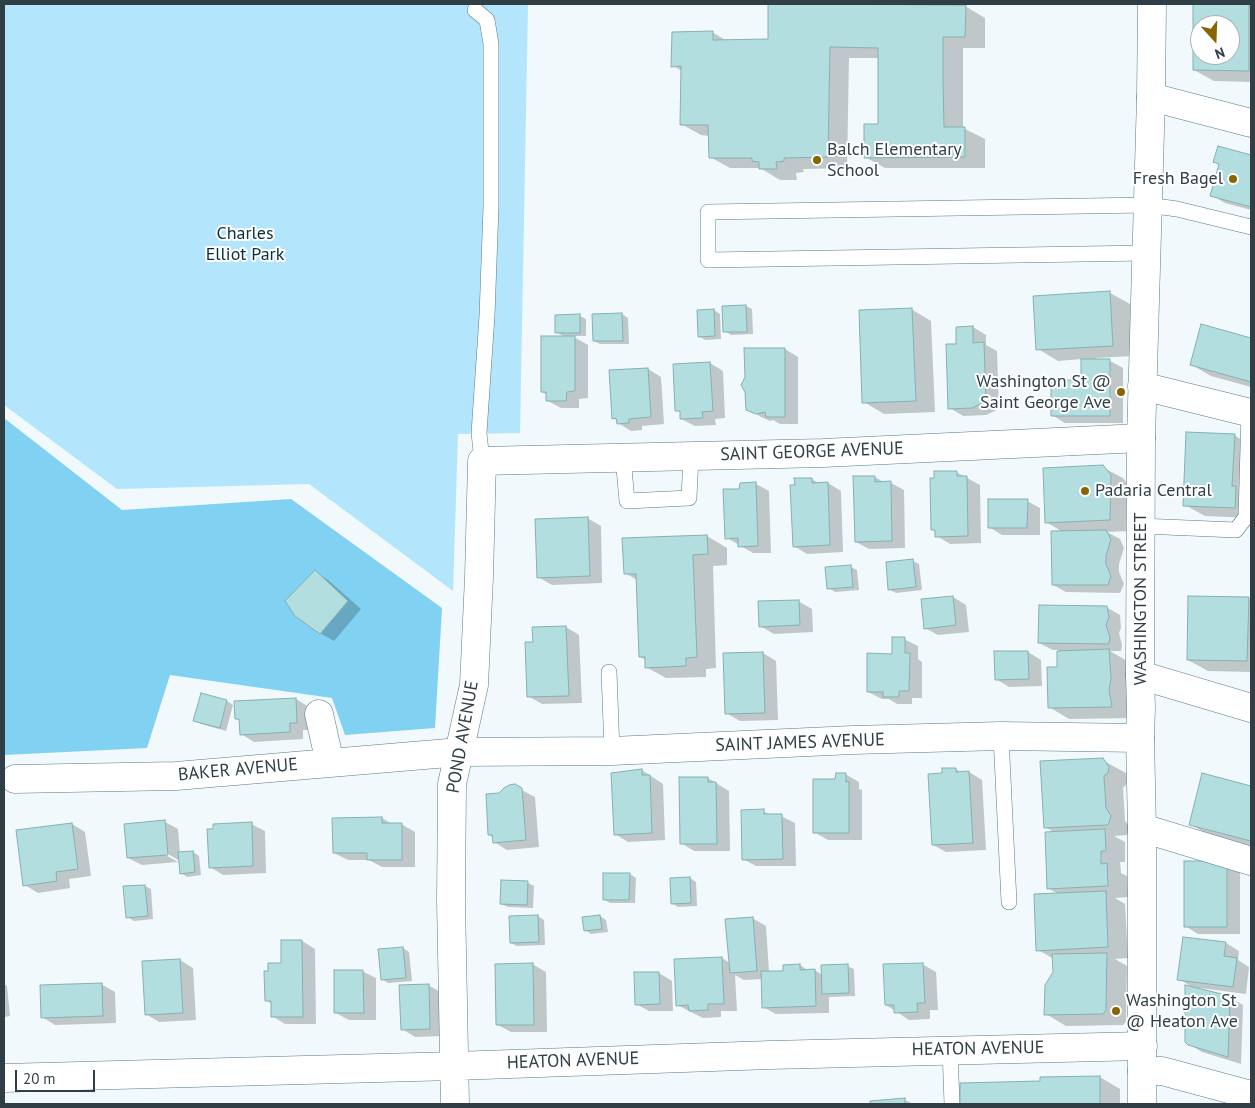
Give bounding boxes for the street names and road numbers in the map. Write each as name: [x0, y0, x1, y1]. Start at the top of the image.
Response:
street label: SAINT GEORGE AVENUE: [720, 438, 904, 466]
street label: WASHINGTON STREET: [1130, 513, 1152, 685]
street label: POND AVENUE: [442, 679, 484, 795]
street label: SAINT JAMES AVENUE: [715, 729, 885, 757]
street label: BAKER AVENUE: [177, 754, 299, 786]
street label: HEATON AVENUE: [912, 1037, 1044, 1061]
street label: HEATON AVENUE: [506, 1048, 640, 1074]

